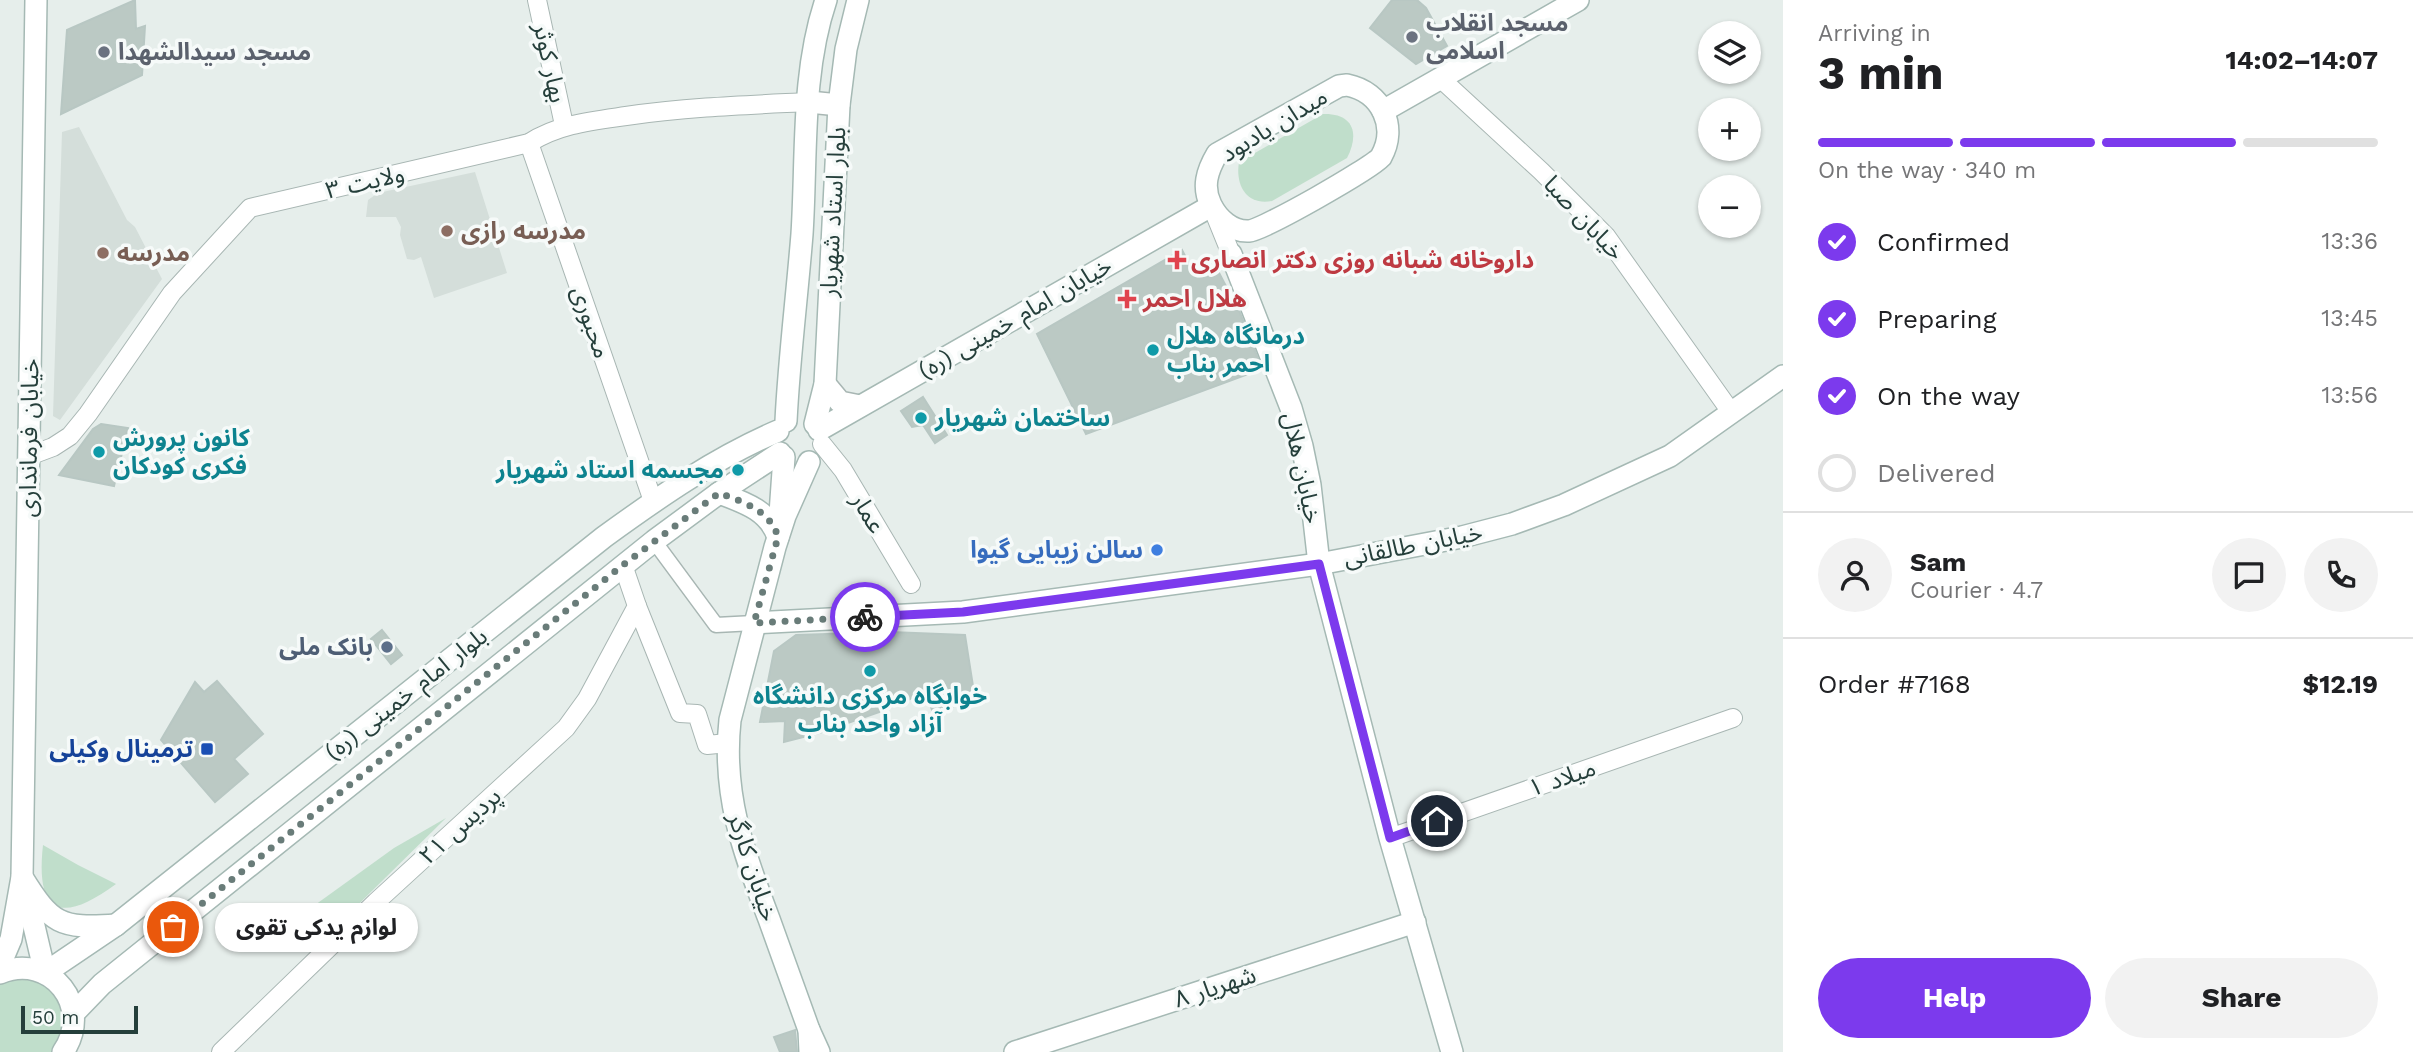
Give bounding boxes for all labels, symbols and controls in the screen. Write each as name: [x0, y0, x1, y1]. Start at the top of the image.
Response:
place label: مسجد انقلاب اسلامی: [1426, 9, 1568, 65]
street label: بهار کوثر: [528, 20, 572, 105]
text: Arriving in: [1818, 20, 1931, 47]
map controls: [1698, 21, 1761, 238]
button: layers: [1698, 21, 1761, 84]
marker: مسجد انقلاب اسلامی: [1404, 29, 1420, 45]
place label: مسجد سیدالشهدا: [118, 38, 311, 66]
marker: مسجد سیدالشهدا: [96, 44, 112, 60]
text: 14:02–14:07: [2225, 45, 2378, 75]
text: 3 min: [1818, 46, 1944, 100]
street label: میدان یادبود: [1216, 82, 1332, 168]
button: +: [1698, 98, 1761, 161]
street label: بلوار استاد شهریار: [815, 126, 851, 299]
text: On the way · 340 m: [1818, 157, 2036, 184]
street label: ولایت ۳: [323, 159, 407, 205]
street label: خیابان صبا: [1538, 170, 1630, 266]
button: −: [1698, 175, 1761, 238]
place label: مدرسه رازی: [461, 217, 586, 245]
marker: مدرسه رازی: [439, 223, 455, 239]
icon: check: [1818, 223, 1856, 261]
text: Confirmed: [1877, 227, 2010, 257]
text: 13:36: [2321, 228, 2378, 255]
place label: مدرسه: [117, 239, 190, 267]
marker: مدرسه: [95, 245, 111, 261]
place label: داروخانه شبانه روزی دکتر انصاری: [1191, 246, 1534, 274]
street label: خیابان امام خمینی (ره): [913, 251, 1119, 388]
marker: داروخانه شبانه روزی دکتر انصاری: [1169, 252, 1185, 268]
street label: محبوری: [566, 282, 616, 362]
place label: هلال احمر: [1142, 285, 1247, 313]
marker: هلال احمر: [1117, 289, 1137, 309]
icon: check: [1818, 300, 1856, 338]
text: Preparing: [1877, 304, 1997, 334]
text: 13:45: [2321, 305, 2378, 332]
place label: درمانگاه هلال احمر بناب: [1167, 322, 1305, 379]
marker: درمانگاه هلال احمر بناب: [1145, 342, 1161, 358]
street label: خیابان فرمانداری: [14, 358, 44, 518]
icon: check: [1818, 377, 1856, 415]
text: On the way: [1877, 381, 2020, 411]
text: 13:56: [2321, 382, 2378, 409]
place label: ساختمان شهریار: [934, 404, 1110, 432]
marker: ساختمان شهریار: [913, 410, 929, 426]
street label: خیابان هلال: [1277, 410, 1327, 526]
place label: کانون پرورش فکری کودکان: [113, 424, 251, 480]
marker: کانون پرورش فکری کودکان: [91, 444, 107, 460]
place label: مجسمه استاد شهریار: [495, 456, 724, 484]
text: Delivered: [1877, 458, 1996, 488]
marker: مجسمه استاد شهریار: [730, 462, 746, 478]
street label: عمار: [845, 487, 891, 538]
street label: خیابان طالقانی: [1341, 518, 1485, 572]
place label: سالن زیبایی گیوا: [970, 536, 1143, 564]
button: person: [1818, 538, 1892, 612]
button: chat: [2212, 538, 2286, 612]
button: phone: [2304, 538, 2378, 612]
marker: سالن زیبایی گیوا: [1149, 542, 1165, 558]
text: Sam: [1910, 547, 1966, 577]
text: Courier · 4.7: [1910, 577, 2043, 604]
courier: [830, 582, 900, 652]
icon: bike: [846, 598, 884, 636]
street label: بلوار امام خمینی (ره): [319, 622, 495, 769]
place label: بانک ملی: [279, 633, 373, 661]
marker: بانک ملی: [379, 639, 395, 655]
marker: خوابگاه مرکزی دانشگاه آزاد واحد بناب: [862, 663, 878, 679]
text: Order #7168: [1818, 669, 1971, 699]
text: $12.19: [2303, 669, 2378, 699]
place label: خوابگاه مرکزی دانشگاه آزاد واحد بناب: [753, 682, 987, 739]
place label: ترمینال وکیلی: [49, 735, 193, 763]
marker: ترمینال وکیلی: [199, 741, 215, 757]
street label: میلاد ۱: [1525, 753, 1599, 803]
street label: پردیس ۲۱: [413, 782, 508, 871]
pin: [1407, 791, 1467, 851]
icon: home: [1418, 802, 1456, 840]
street label: خیابان کارگر: [722, 808, 784, 925]
pin: [143, 897, 203, 957]
callout: لوازم یدکی تقوی: [215, 902, 418, 951]
icon: bag: [154, 908, 192, 946]
text: لوازم یدکی تقوی: [236, 914, 397, 941]
button: Help: [1818, 958, 2091, 1038]
button: Share: [2105, 958, 2378, 1038]
street label: شهریار ۸: [1170, 961, 1260, 1013]
scale bar: [21, 1003, 138, 1035]
text: 50 m: [32, 1006, 79, 1029]

